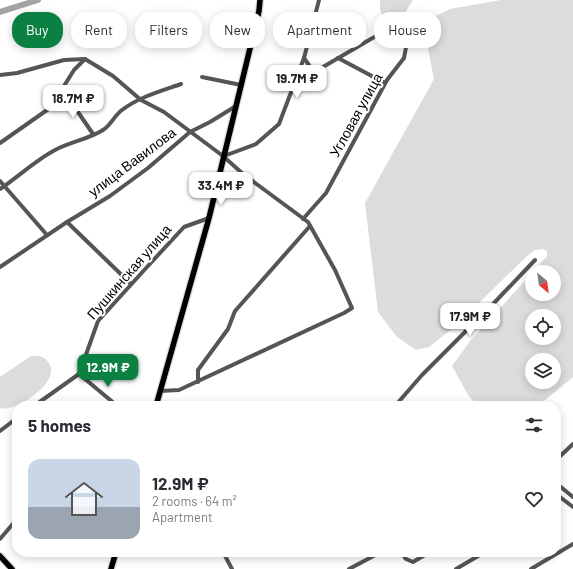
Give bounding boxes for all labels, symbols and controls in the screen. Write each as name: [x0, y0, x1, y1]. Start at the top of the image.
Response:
chip: Buy: [12, 12, 63, 48]
chip: Rent: [71, 12, 127, 48]
chip: Filters: [135, 12, 202, 48]
chip: New: [210, 12, 265, 48]
chip: Apartment: [273, 12, 366, 48]
chip: House: [374, 12, 441, 48]
pin: 19.7M ₽: [260, 65, 334, 99]
text: 19.7M ₽: [276, 70, 318, 86]
street label: Угловая улица: [326, 70, 386, 160]
pin: 18.7M ₽: [36, 85, 110, 119]
text: 18.7M ₽: [52, 90, 94, 106]
street label: улица Вавилова: [85, 123, 179, 200]
pin: 33.4M ₽: [184, 172, 258, 206]
text: 33.4M ₽: [198, 177, 244, 193]
street label: Пушкинская улица: [83, 221, 175, 323]
north arrow: [525, 265, 561, 301]
map controls: [525, 265, 561, 389]
pin: 17.9M ₽: [433, 303, 507, 337]
text: 17.9M ₽: [449, 308, 491, 324]
button: locate: [525, 309, 561, 345]
button: layers: [525, 353, 561, 389]
pin: 12.9M ₽: [71, 354, 145, 388]
text: 12.9M ₽: [86, 359, 130, 375]
icon: filters: [523, 414, 545, 436]
text: 5 homes: [28, 415, 91, 435]
text: 12.9M ₽: [152, 473, 209, 493]
icon: home: [60, 475, 108, 523]
icon: heart: [523, 488, 545, 510]
text: 2 rooms · 64 m²: [152, 493, 237, 509]
text: Apartment: [152, 509, 213, 525]

